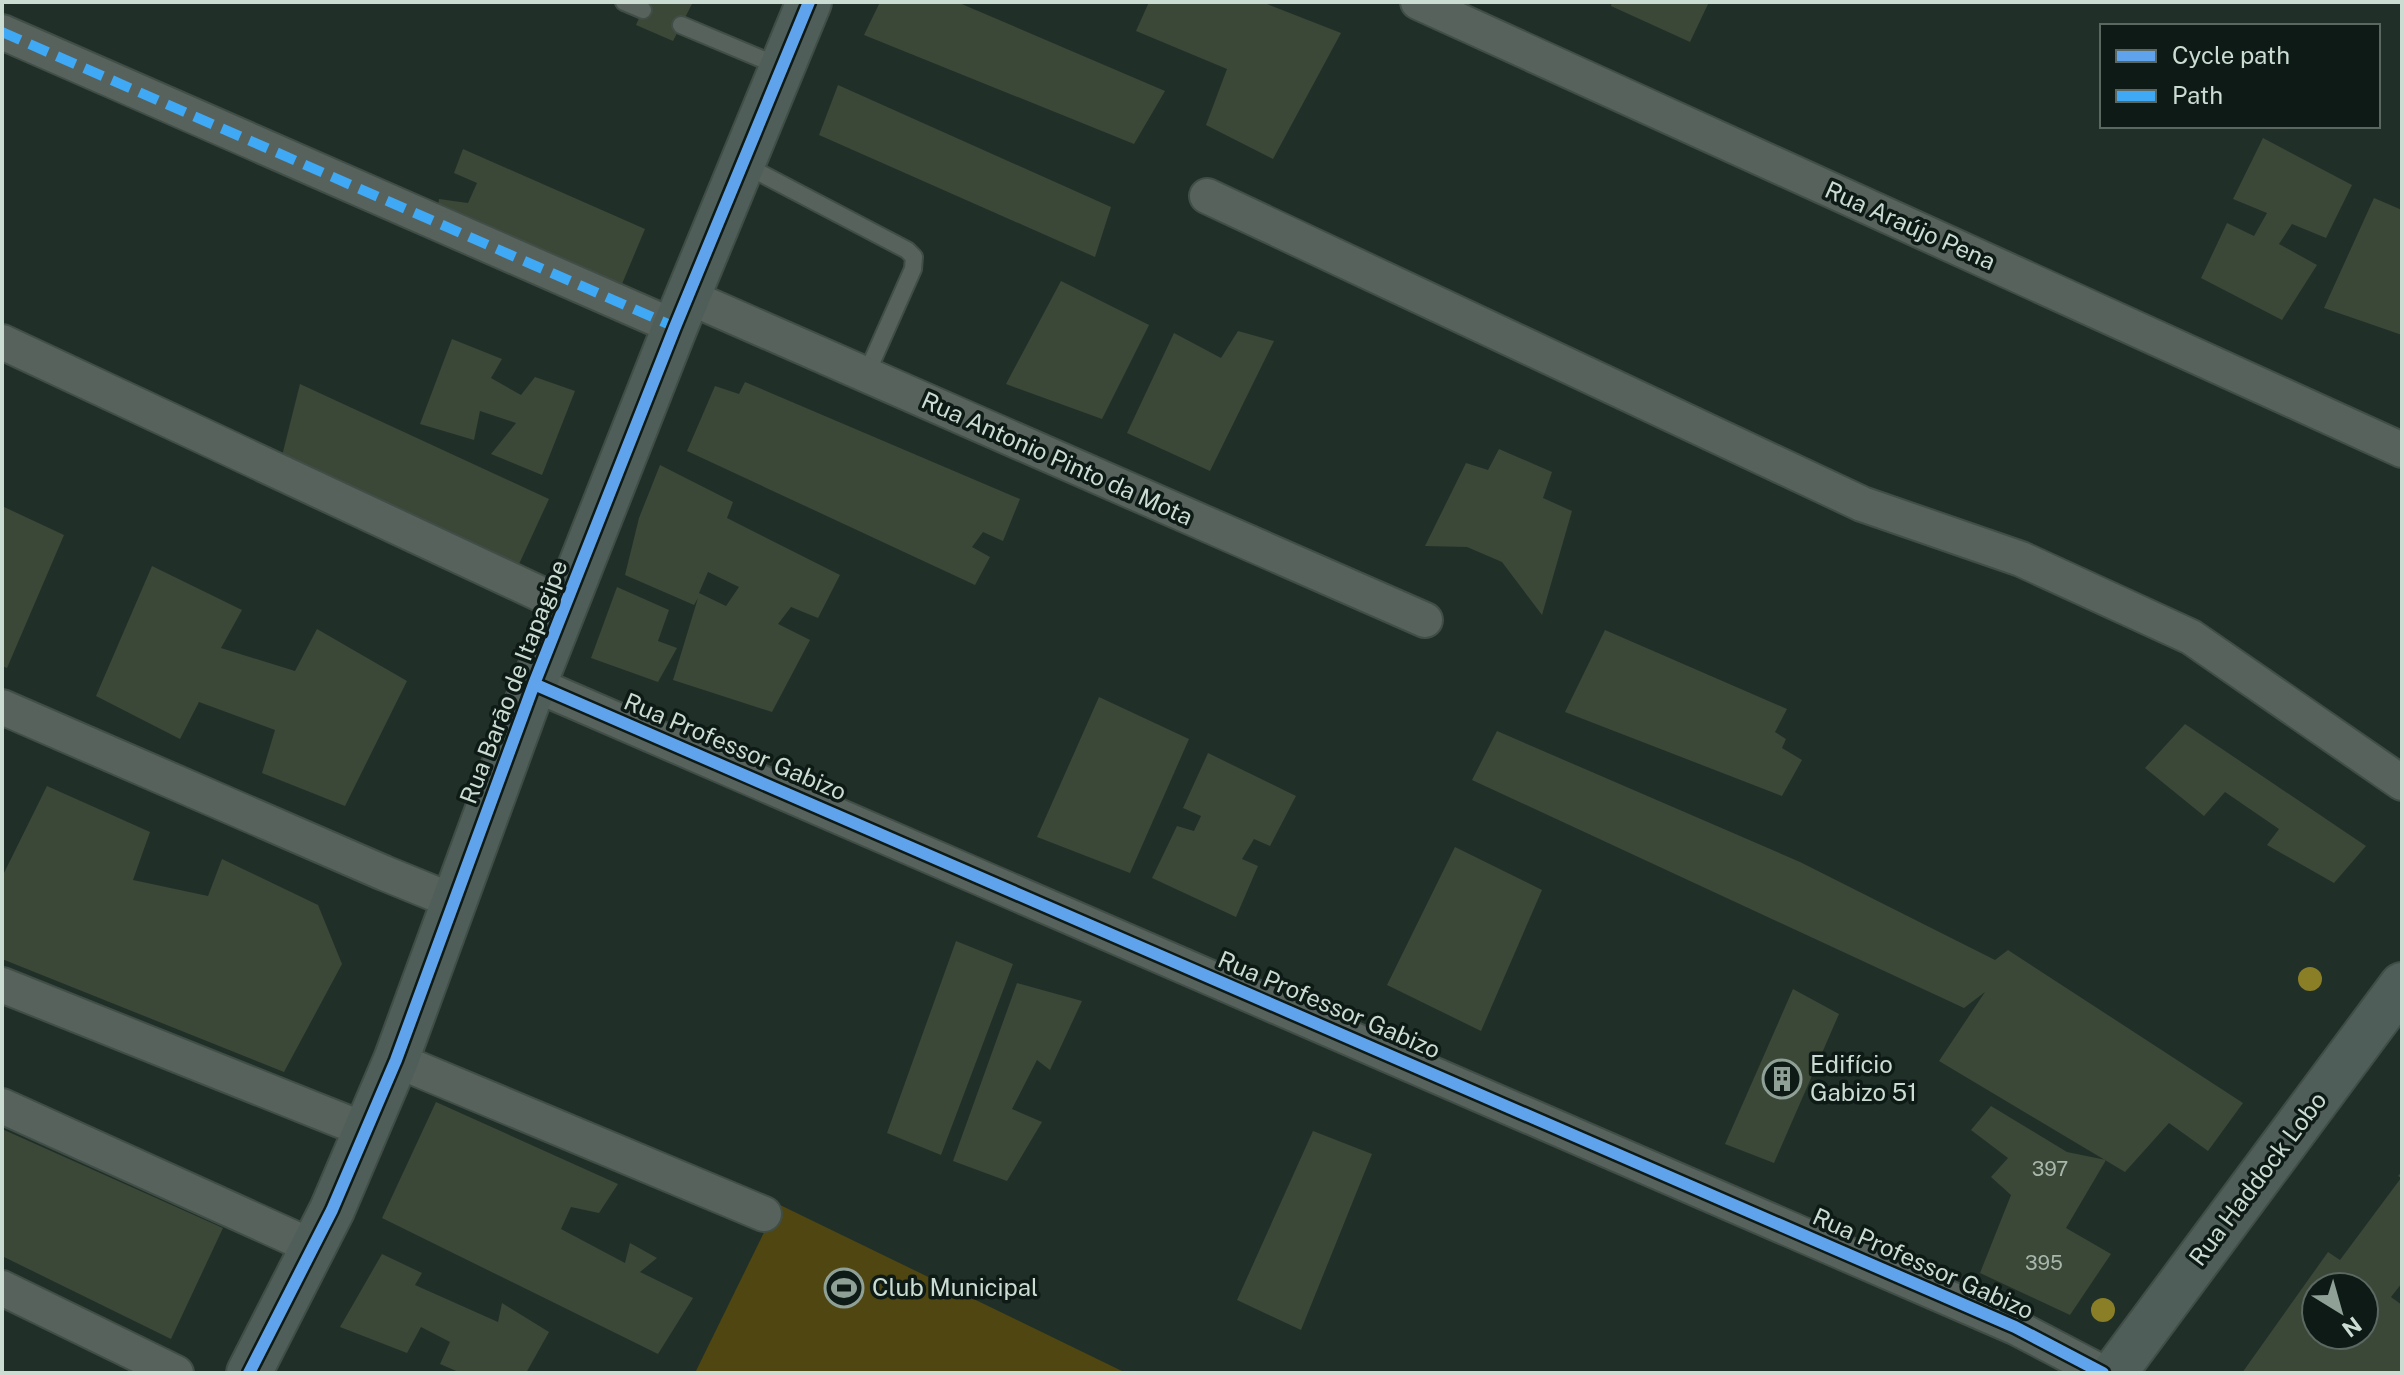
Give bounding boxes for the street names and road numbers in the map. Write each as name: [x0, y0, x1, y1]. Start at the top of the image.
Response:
street label: Rua Araújo Pena: [1821, 175, 2000, 275]
street label: Rua Antonio Pinto da Mota: [918, 386, 1197, 531]
street label: Rua Barão de Itapagipe: [454, 556, 572, 807]
street label: Rua Professor Gabizo: [620, 687, 851, 806]
street label: Rua Professor Gabizo: [1214, 945, 1445, 1064]
street label: Rua Haddock Lobo: [2183, 1086, 2332, 1271]
street label: Rua Professor Gabizo: [1809, 1202, 2038, 1324]

